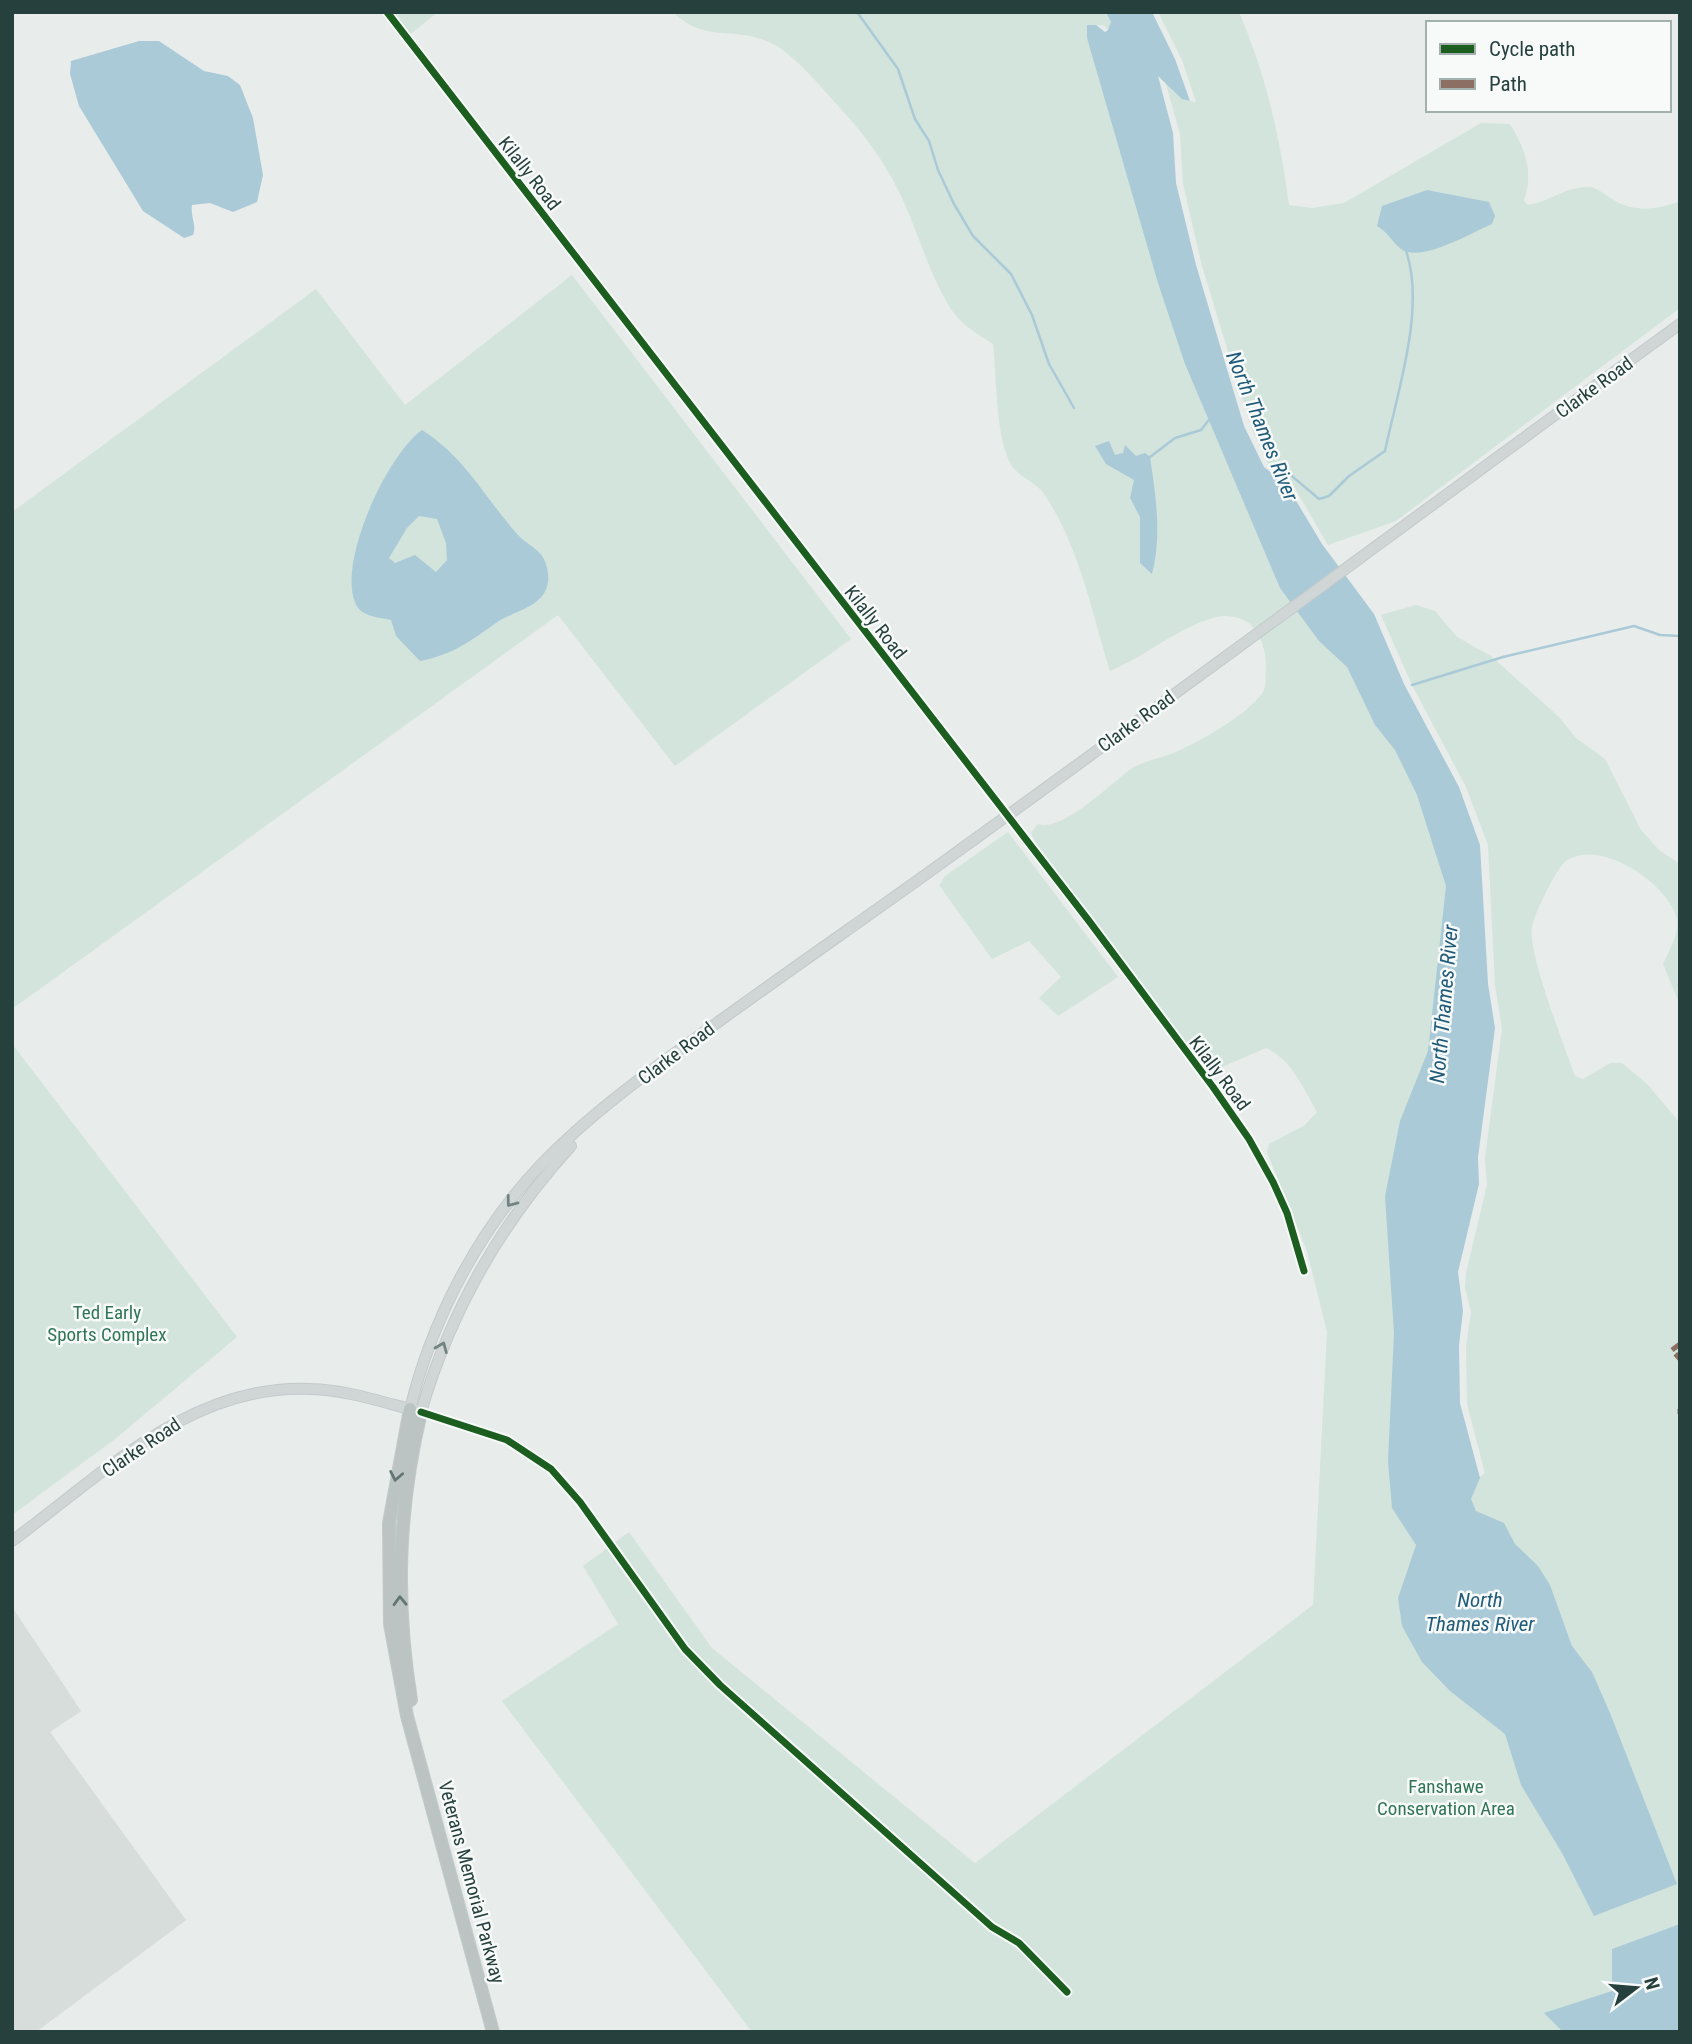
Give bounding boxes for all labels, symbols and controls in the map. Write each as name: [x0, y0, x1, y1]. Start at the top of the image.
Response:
legend: [1426, 21, 1671, 112]
text: Cycle path: [1489, 37, 1575, 61]
text: Path: [1489, 72, 1527, 96]
street label: Kilally Road: [494, 132, 566, 215]
water label: North Thames River: [1221, 348, 1303, 505]
street label: Clarke Road: [1551, 352, 1637, 423]
street label: Kilally Road: [840, 581, 912, 664]
street label: Clarke Road: [1093, 686, 1179, 757]
water label: North Thames River: [1425, 923, 1463, 1084]
street label: Clarke Road: [634, 1017, 719, 1090]
street label: Kilally Road: [1184, 1032, 1255, 1115]
one-way arrow: [506, 1194, 519, 1207]
park label: Ted Early Sports Complex: [47, 1301, 167, 1346]
one-way arrow: [434, 1342, 448, 1354]
street label: Clarke Road: [98, 1413, 185, 1482]
one-way arrow: [389, 1470, 404, 1482]
water label: North Thames River: [1426, 1588, 1535, 1636]
one-way arrow: [392, 1596, 407, 1607]
park label: Fanshawe Conservation Area: [1377, 1775, 1515, 1820]
street label: Veterans Memorial Parkway: [433, 1778, 510, 1986]
north arrow: [1601, 1953, 1671, 2023]
text: N: [1639, 1975, 1665, 1992]

